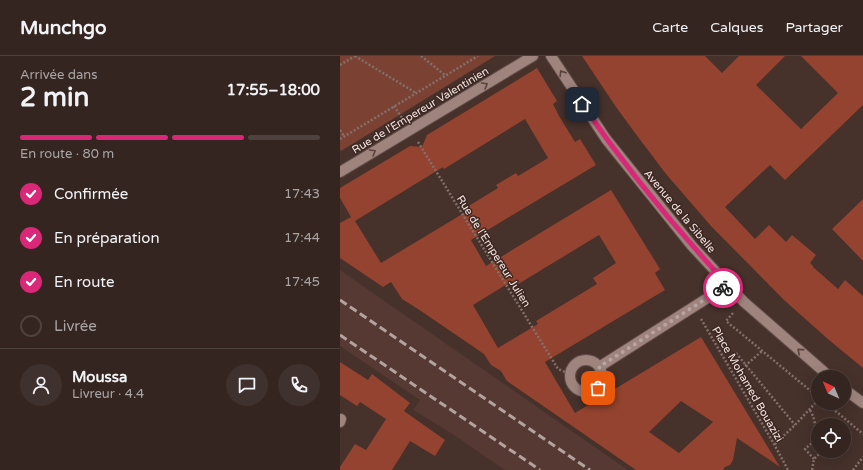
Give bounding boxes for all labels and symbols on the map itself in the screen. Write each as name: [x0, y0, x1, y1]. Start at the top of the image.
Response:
street label: Rue de l'Empereur Valentinien: [350, 64, 491, 156]
one-way arrow: [559, 70, 567, 77]
one-way arrow: [481, 82, 488, 90]
pin: [565, 87, 599, 121]
one-way arrow: [369, 149, 376, 156]
street label: Avenue de la Sibelle: [641, 167, 718, 255]
street label: Rue de l'Empereur Julien: [454, 193, 533, 310]
courier: [703, 268, 743, 308]
street label: Place Mohamed Bouazizi: [709, 324, 786, 444]
one-way arrow: [798, 349, 805, 356]
north arrow: [811, 370, 851, 410]
pin: [581, 371, 615, 405]

